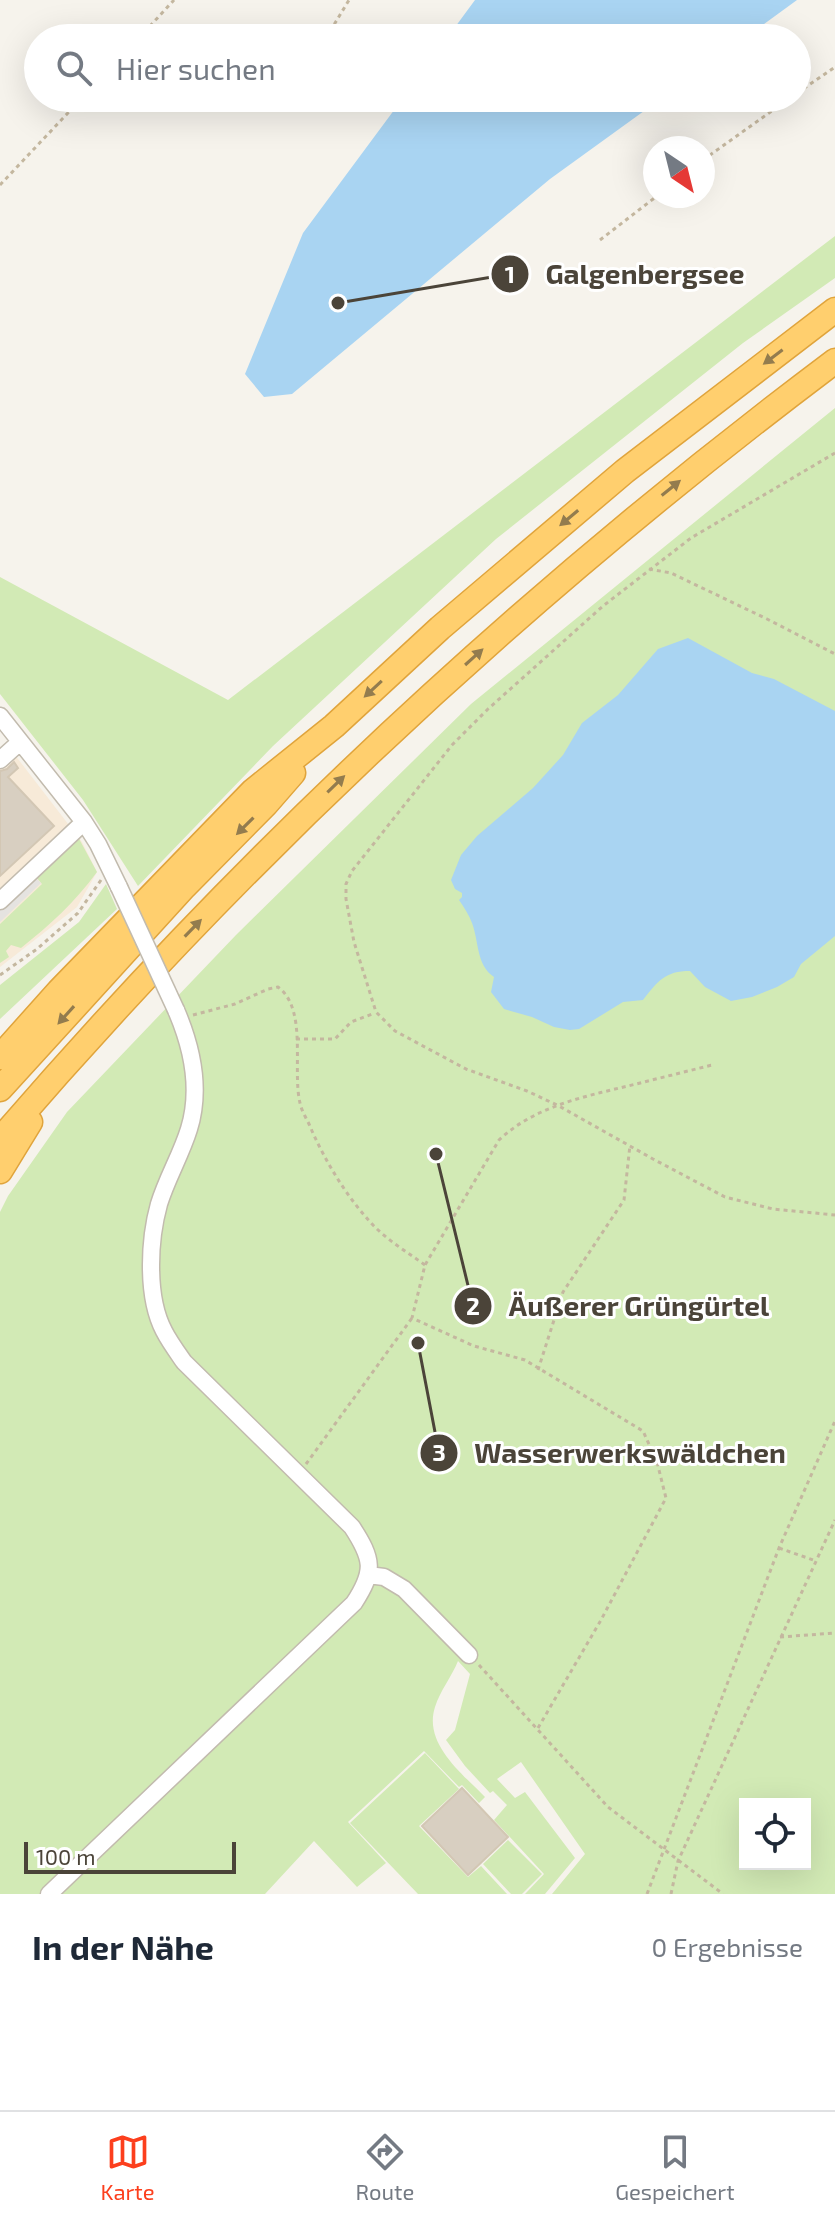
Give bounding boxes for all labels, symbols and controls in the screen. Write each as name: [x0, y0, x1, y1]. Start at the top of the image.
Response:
search box: [24, 24, 811, 112]
icon: search: [52, 46, 96, 90]
text: Hier suchen: [116, 50, 276, 86]
north arrow: [643, 136, 715, 208]
callout: Galgenbergsee: [490, 248, 761, 300]
text: Galgenbergsee: [545, 256, 745, 290]
text: 1: [505, 259, 515, 288]
one-way arrow: [762, 348, 783, 364]
one-way arrow: [661, 480, 681, 497]
one-way arrow: [559, 509, 579, 526]
one-way arrow: [464, 648, 483, 666]
one-way arrow: [364, 680, 383, 698]
one-way arrow: [326, 775, 345, 793]
one-way arrow: [235, 816, 254, 835]
one-way arrow: [183, 919, 202, 938]
one-way arrow: [58, 1004, 75, 1024]
callout: Äußerer Grüngürtel: [453, 1280, 785, 1332]
text: Äußerer Grüngürtel: [509, 1288, 770, 1322]
text: 2: [466, 1291, 480, 1320]
callout: Wasserwerkswäldchen: [419, 1427, 802, 1479]
text: Wasserwerkswäldchen: [474, 1435, 786, 1469]
text: 3: [432, 1437, 446, 1466]
map controls: [739, 1798, 811, 1870]
button: locate: [739, 1798, 811, 1870]
scale bar: [24, 1838, 236, 1874]
text: 100 m: [36, 1843, 95, 1869]
text: In der Nähe: [32, 1926, 214, 1967]
text: 0 Ergebnisse: [652, 1931, 803, 1962]
tab: Karte: [100, 2130, 155, 2204]
tab: Route: [355, 2130, 414, 2204]
tab: Gespeichert: [615, 2130, 735, 2204]

